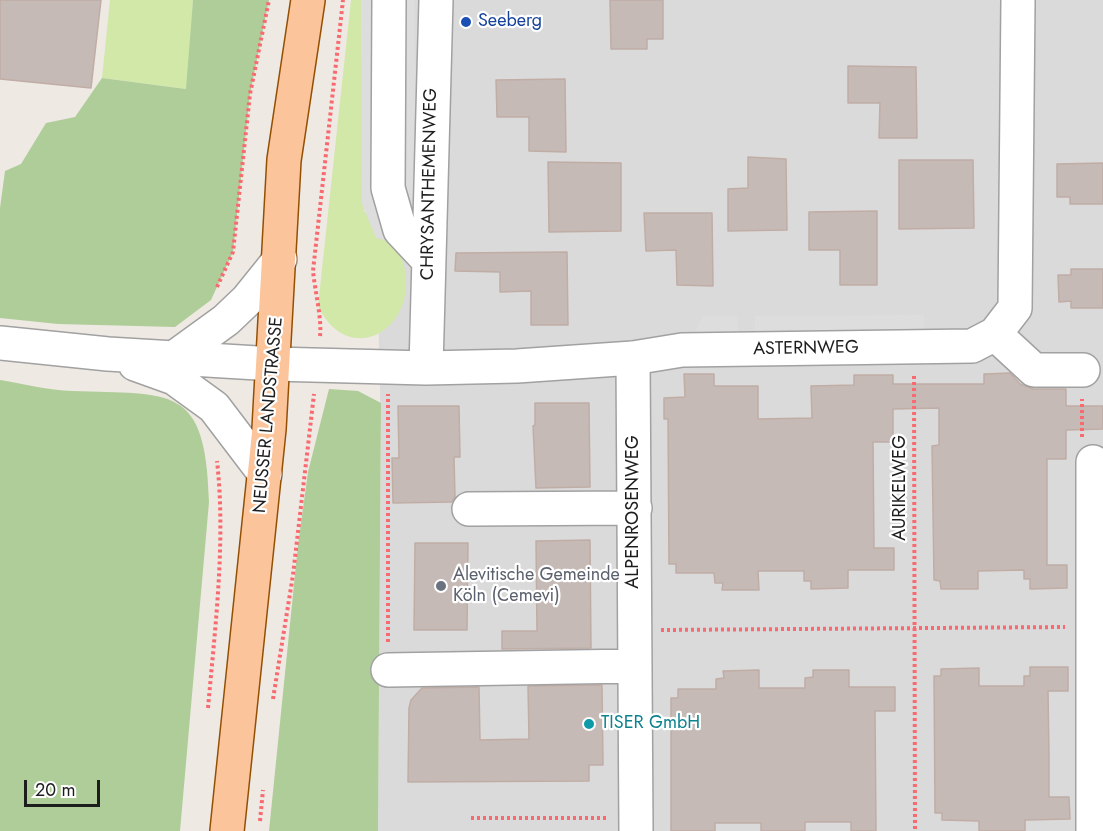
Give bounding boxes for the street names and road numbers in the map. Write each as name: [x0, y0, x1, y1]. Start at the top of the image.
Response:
street label: CHRYSANTHEMENWEG: [418, 88, 442, 280]
street label: NEUSSER LANDSTRASSE: [250, 316, 288, 514]
street label: ASTERNWEG: [753, 337, 859, 361]
street label: ALPENROSENWEG: [623, 435, 645, 589]
street label: AURIKELWEG: [890, 435, 912, 541]

